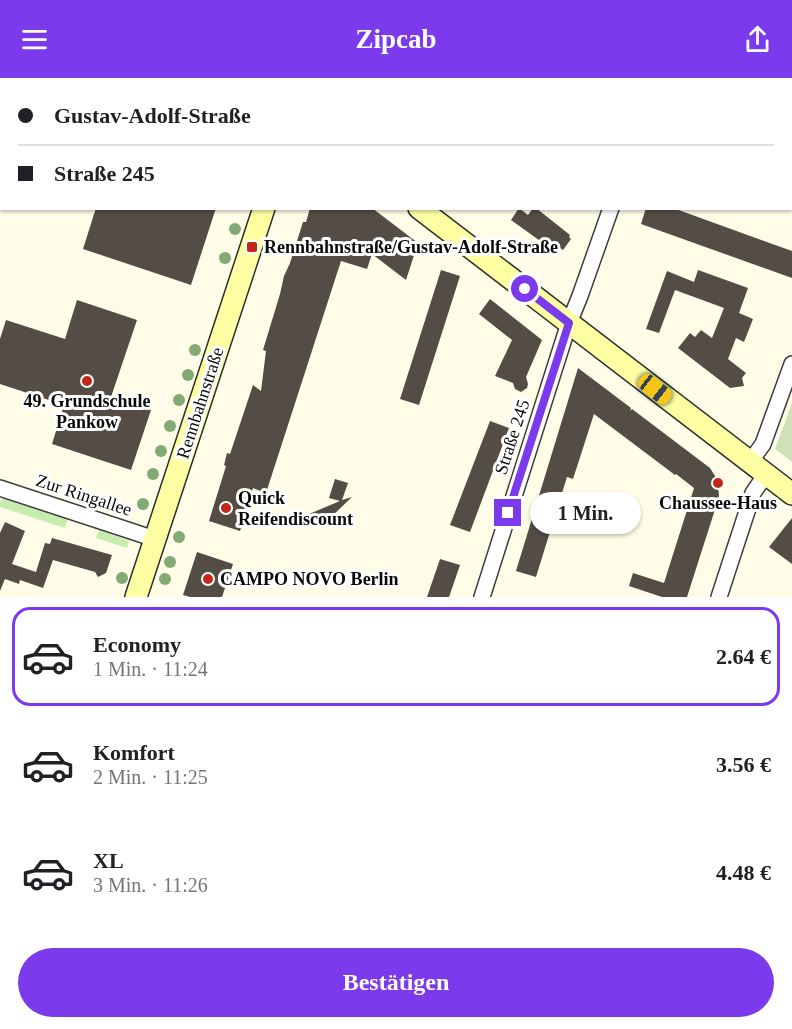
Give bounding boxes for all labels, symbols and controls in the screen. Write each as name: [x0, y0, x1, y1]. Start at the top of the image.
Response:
icon: menu: [18, 23, 51, 56]
icon: share: [741, 23, 774, 56]
text: Zipcab: [355, 24, 437, 54]
text: Gustav-Adolf-Straße: [54, 103, 251, 128]
text: Straße 245: [54, 161, 155, 186]
place label: Rennbahnstraße/Gustav-Adolf-Straße: [264, 237, 558, 257]
marker: Rennbahnstraße/Gustav-Adolf-Straße: [245, 240, 259, 254]
route start: [511, 275, 538, 302]
street label: Rennbahnstraße: [173, 345, 227, 461]
car: [635, 371, 675, 407]
marker: 49. Grundschule Pankow: [80, 374, 94, 388]
place label: 49. Grundschule Pankow: [23, 391, 151, 432]
street label: Straße 245: [491, 397, 533, 477]
street label: Zur Ringallee: [34, 470, 134, 520]
marker: Chaussee-Haus: [711, 476, 725, 490]
place label: Quick Reifendiscount: [238, 488, 353, 529]
callout: 1 Min.: [529, 492, 640, 534]
place label: Chaussee-Haus: [659, 493, 777, 513]
route end: [494, 499, 521, 526]
marker: Quick Reifendiscount: [219, 501, 233, 515]
text: 1 Min.: [558, 502, 613, 524]
place label: CAMPO NOVO Berlin: [220, 569, 399, 589]
marker: CAMPO NOVO Berlin: [201, 572, 215, 586]
icon: car: [21, 630, 75, 684]
text: Economy: [93, 632, 181, 657]
text: 2.64 €: [716, 644, 771, 669]
text: 1 Min. · 11:24: [93, 658, 208, 680]
icon: car: [21, 738, 75, 792]
text: Komfort: [93, 740, 175, 765]
text: 3.56 €: [716, 752, 771, 777]
text: 2 Min. · 11:25: [93, 766, 208, 788]
icon: car: [21, 846, 75, 900]
text: XL: [93, 848, 124, 873]
text: 4.48 €: [716, 860, 771, 885]
text: 3 Min. · 11:26: [93, 874, 208, 896]
button: Bestätigen: [18, 948, 774, 1017]

